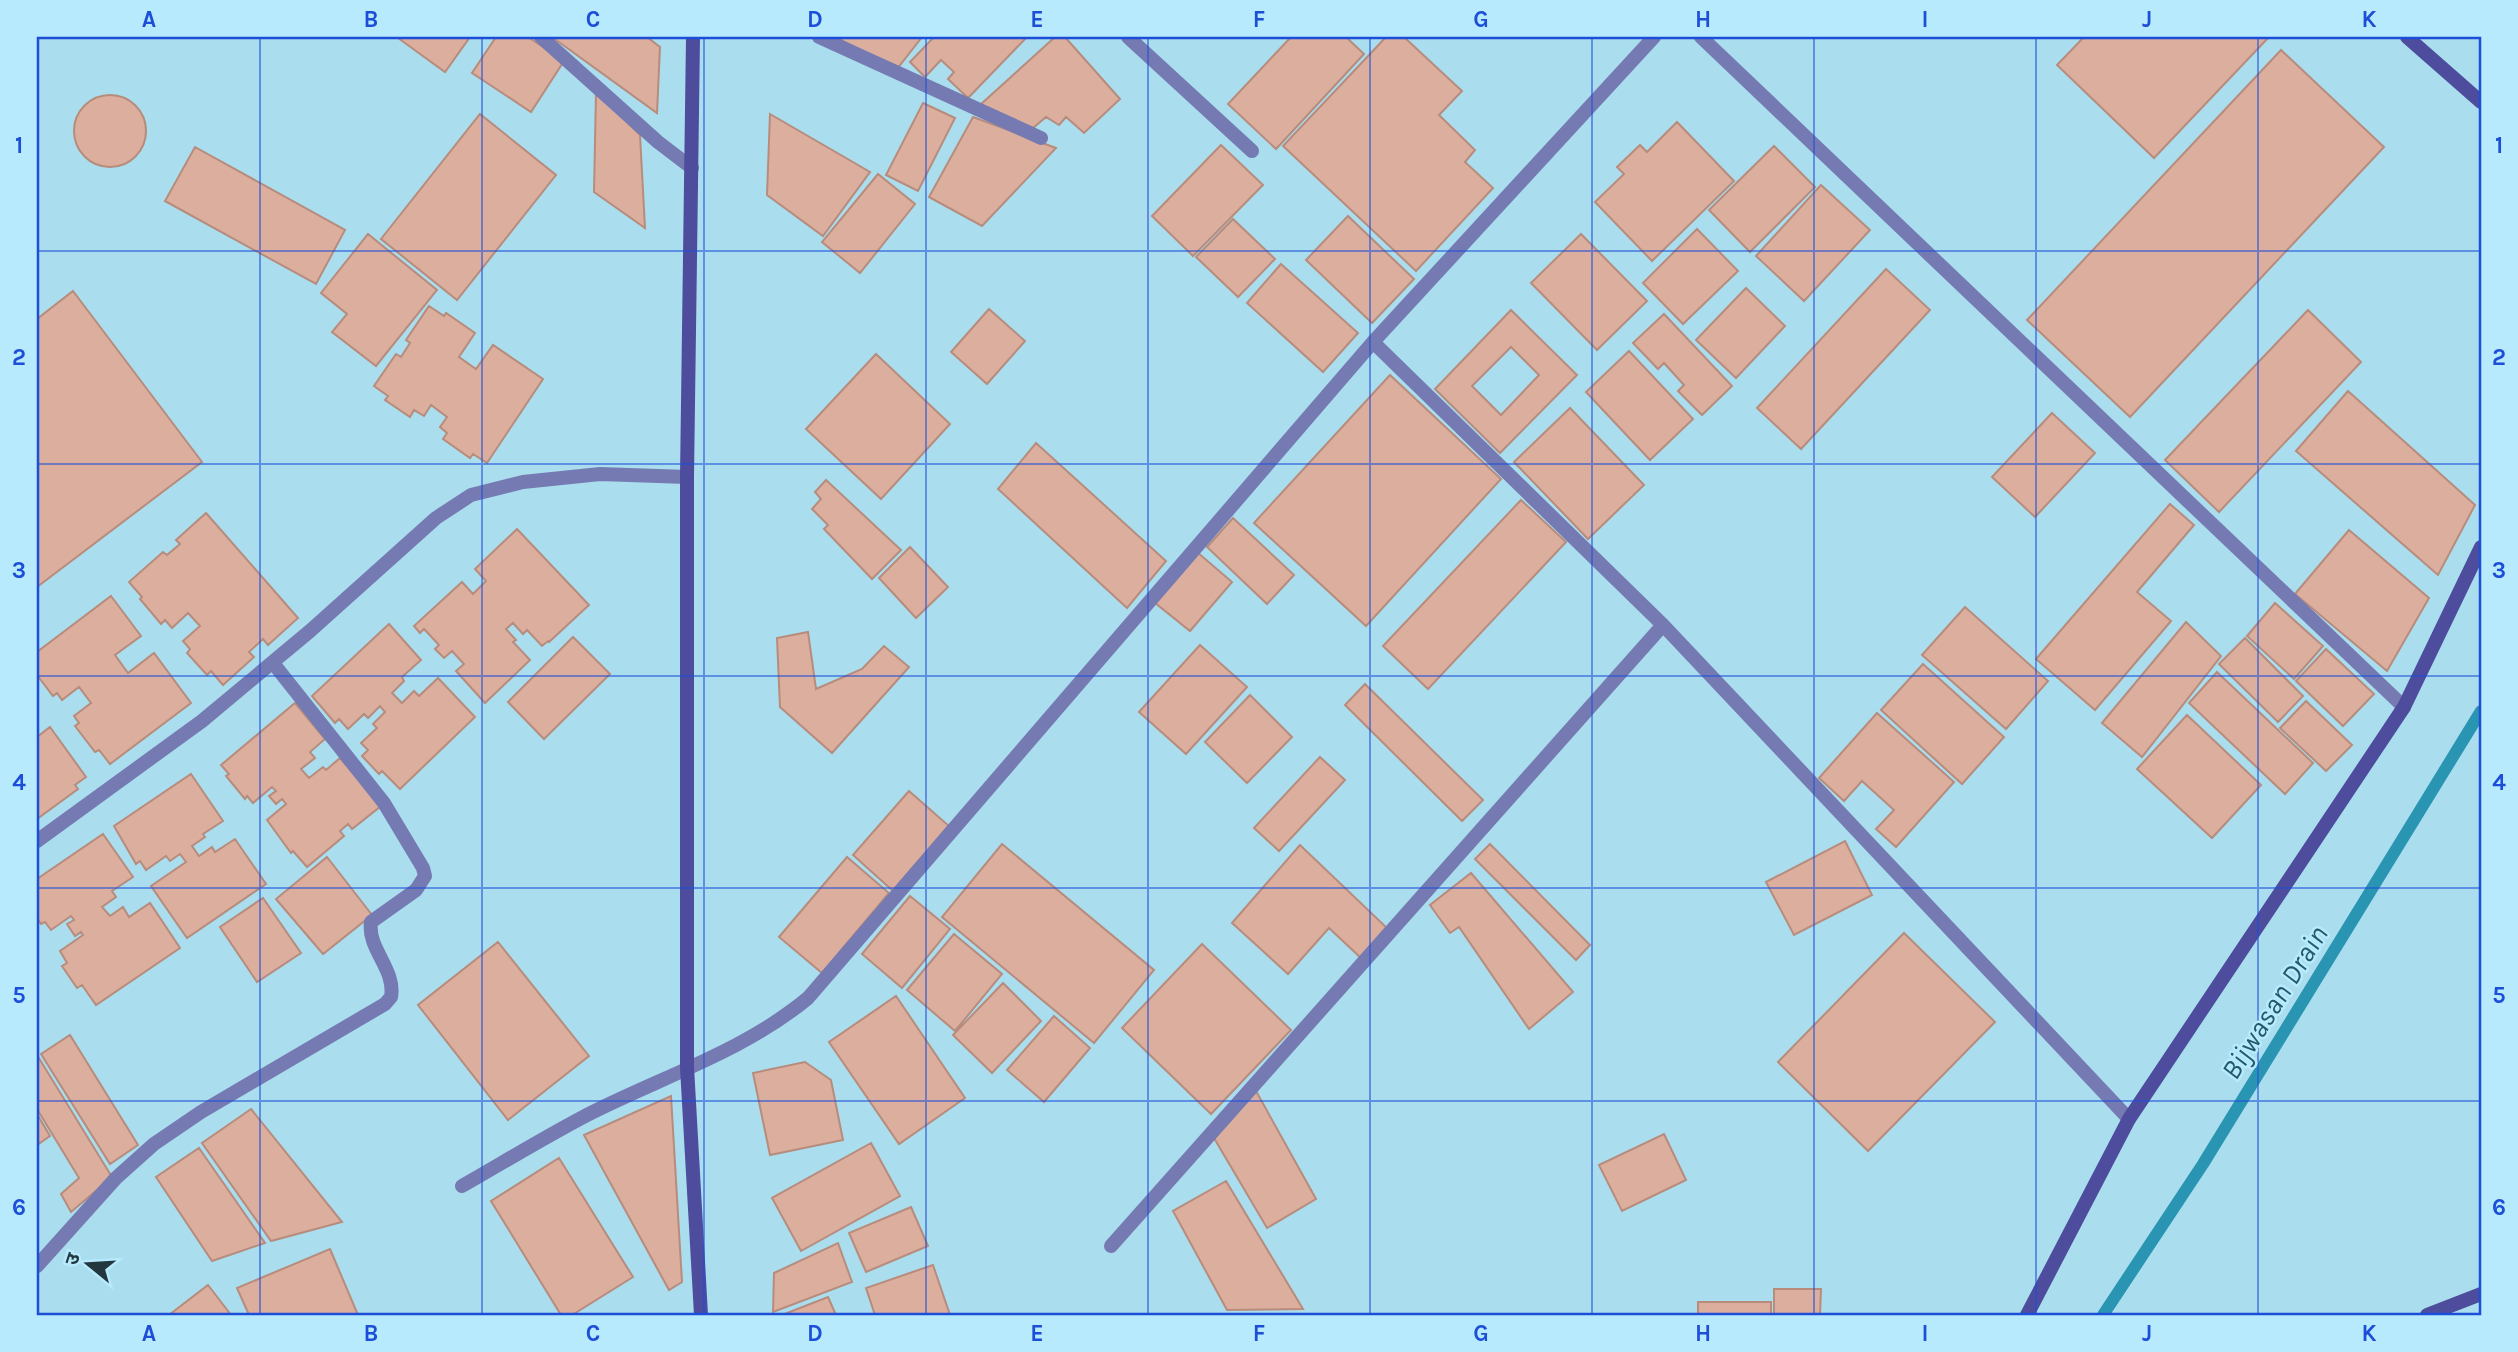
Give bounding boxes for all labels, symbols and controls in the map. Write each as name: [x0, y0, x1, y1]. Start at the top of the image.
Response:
text: A: [142, 6, 156, 33]
text: B: [364, 6, 378, 33]
text: C: [586, 6, 600, 33]
text: D: [807, 6, 823, 33]
text: E: [1030, 6, 1044, 33]
text: F: [1253, 6, 1265, 33]
text: G: [1473, 6, 1489, 33]
text: H: [1695, 6, 1711, 33]
text: I: [1921, 6, 1929, 33]
text: J: [2142, 6, 2152, 33]
text: K: [2361, 6, 2377, 33]
text: 1: [15, 132, 23, 159]
text: 1: [2495, 132, 2503, 159]
text: 2: [12, 344, 26, 371]
text: 2: [2492, 344, 2506, 371]
text: 3: [12, 557, 26, 584]
text: 3: [2492, 557, 2506, 584]
text: 4: [12, 769, 26, 796]
text: 4: [2492, 769, 2506, 796]
water label: Bijwasan Drain: [2214, 919, 2335, 1085]
text: 5: [12, 982, 26, 1009]
text: 5: [2492, 982, 2506, 1009]
text: 6: [12, 1194, 26, 1221]
text: 6: [2492, 1194, 2506, 1221]
north arrow: [52, 1230, 122, 1300]
text: उ: [61, 1250, 85, 1268]
text: A: [142, 1320, 156, 1347]
text: B: [364, 1320, 378, 1347]
text: C: [586, 1320, 600, 1347]
text: D: [807, 1320, 823, 1347]
text: E: [1030, 1320, 1044, 1347]
text: F: [1253, 1320, 1265, 1347]
text: G: [1473, 1320, 1489, 1347]
text: H: [1695, 1320, 1711, 1347]
text: I: [1921, 1320, 1929, 1347]
text: J: [2142, 1320, 2152, 1347]
text: K: [2361, 1320, 2377, 1347]

